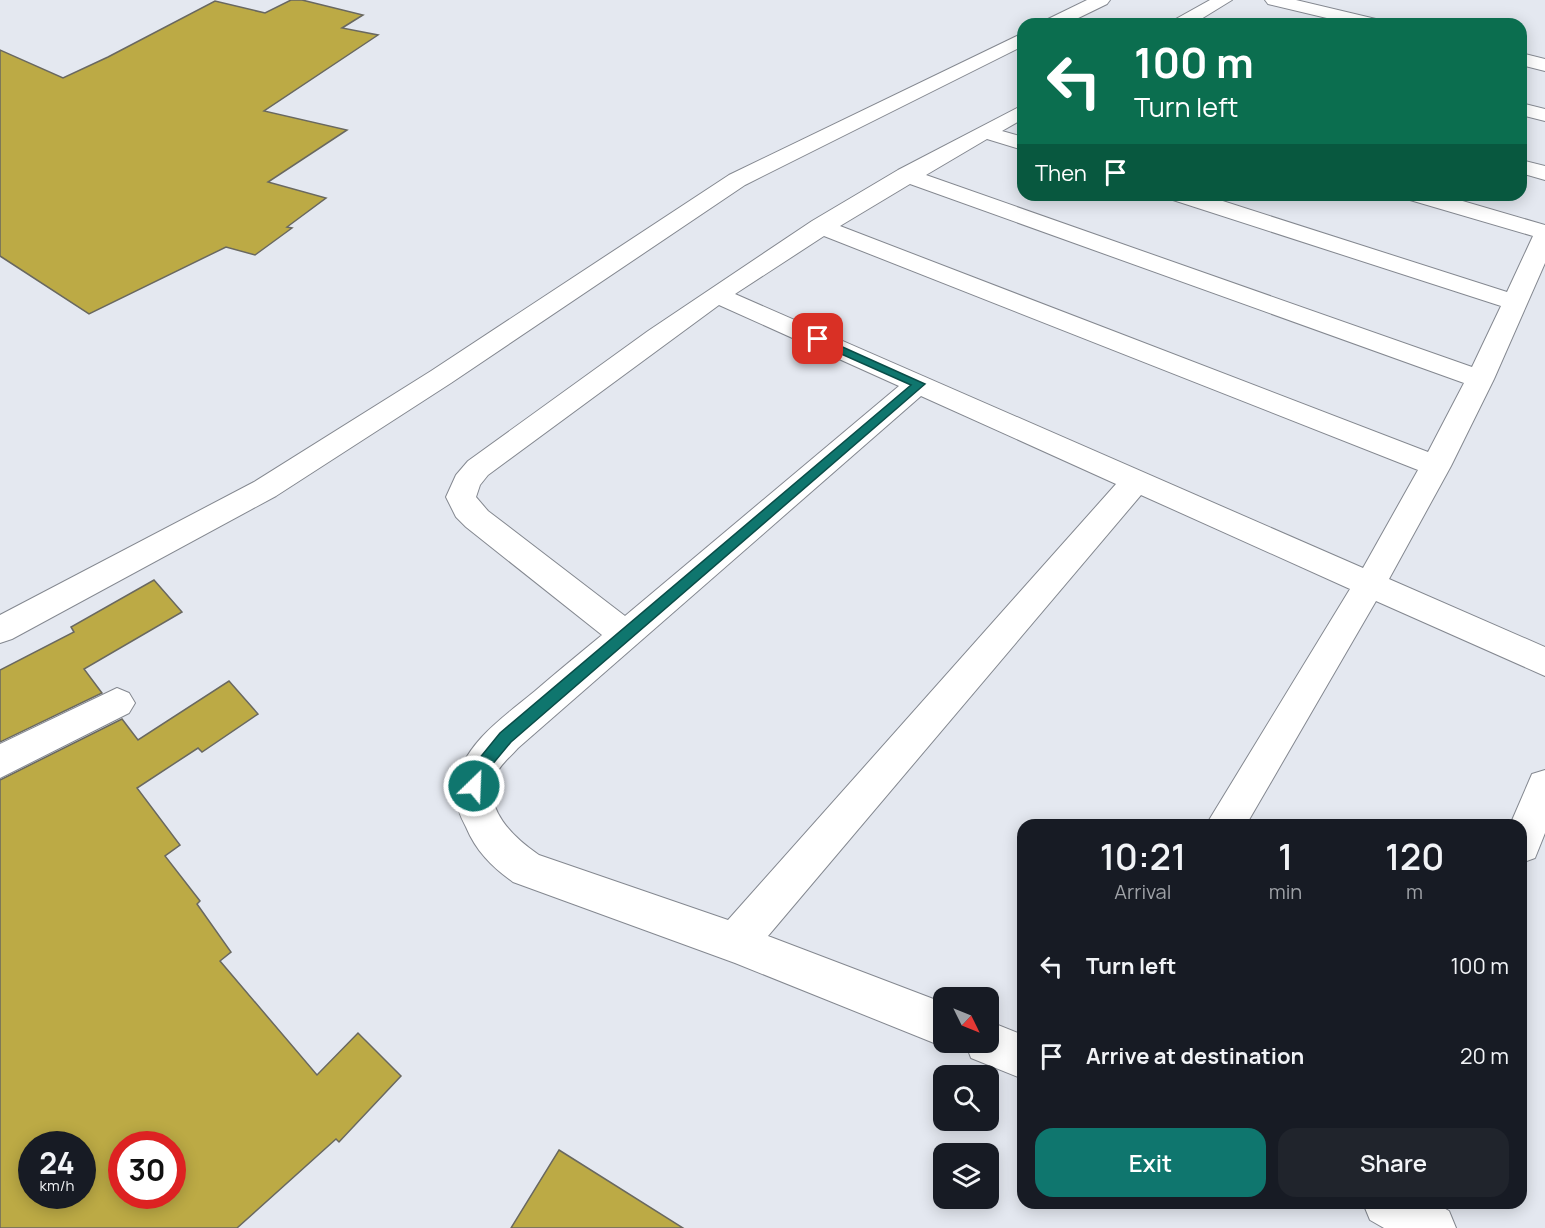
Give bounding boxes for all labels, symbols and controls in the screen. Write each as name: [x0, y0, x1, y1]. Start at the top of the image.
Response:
text: 100 m: [1134, 33, 1254, 91]
icon: left: [1035, 42, 1113, 120]
text: Turn left: [1134, 88, 1238, 125]
icon: arrive: [1099, 156, 1132, 189]
text: Then: [1035, 158, 1087, 188]
pin: [792, 313, 843, 364]
icon: arrive: [801, 322, 834, 355]
position arrow: [442, 754, 506, 818]
text: 10:21: [1100, 832, 1186, 881]
text: 1: [1278, 832, 1293, 881]
text: 120: [1385, 832, 1444, 881]
text: Arrival: [1114, 878, 1171, 905]
text: min: [1269, 878, 1302, 905]
text: m: [1406, 878, 1423, 905]
icon: left: [1035, 950, 1068, 983]
text: Turn left: [1086, 951, 1176, 981]
text: 100 m: [1451, 951, 1509, 981]
north arrow: [933, 987, 999, 1053]
map controls: [933, 987, 999, 1209]
icon: arrive: [1035, 1040, 1068, 1073]
text: Arrive at destination: [1086, 1041, 1304, 1071]
text: 20 m: [1460, 1041, 1509, 1071]
button: search: [933, 1065, 999, 1131]
button: Exit: [1035, 1128, 1266, 1197]
button: Share: [1278, 1128, 1509, 1197]
speed limit sign: 30: [108, 1131, 186, 1209]
text: 24: [39, 1142, 75, 1183]
button: layers: [933, 1143, 999, 1209]
text: km/h: [40, 1175, 74, 1196]

